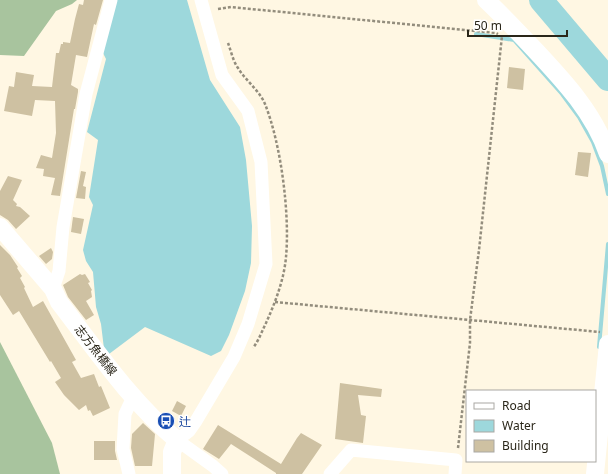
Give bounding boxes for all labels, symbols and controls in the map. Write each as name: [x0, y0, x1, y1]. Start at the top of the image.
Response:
scale bar: [468, 12, 567, 38]
text: 50 m: [474, 17, 502, 34]
street label: 志方魚橋線: [71, 321, 121, 379]
legend: [466, 390, 596, 462]
text: Road: [502, 397, 531, 414]
bus stop icon: 辻: [156, 411, 176, 431]
place label: 辻: [179, 413, 191, 430]
text: Water: [502, 417, 536, 434]
text: Building: [502, 437, 549, 454]

